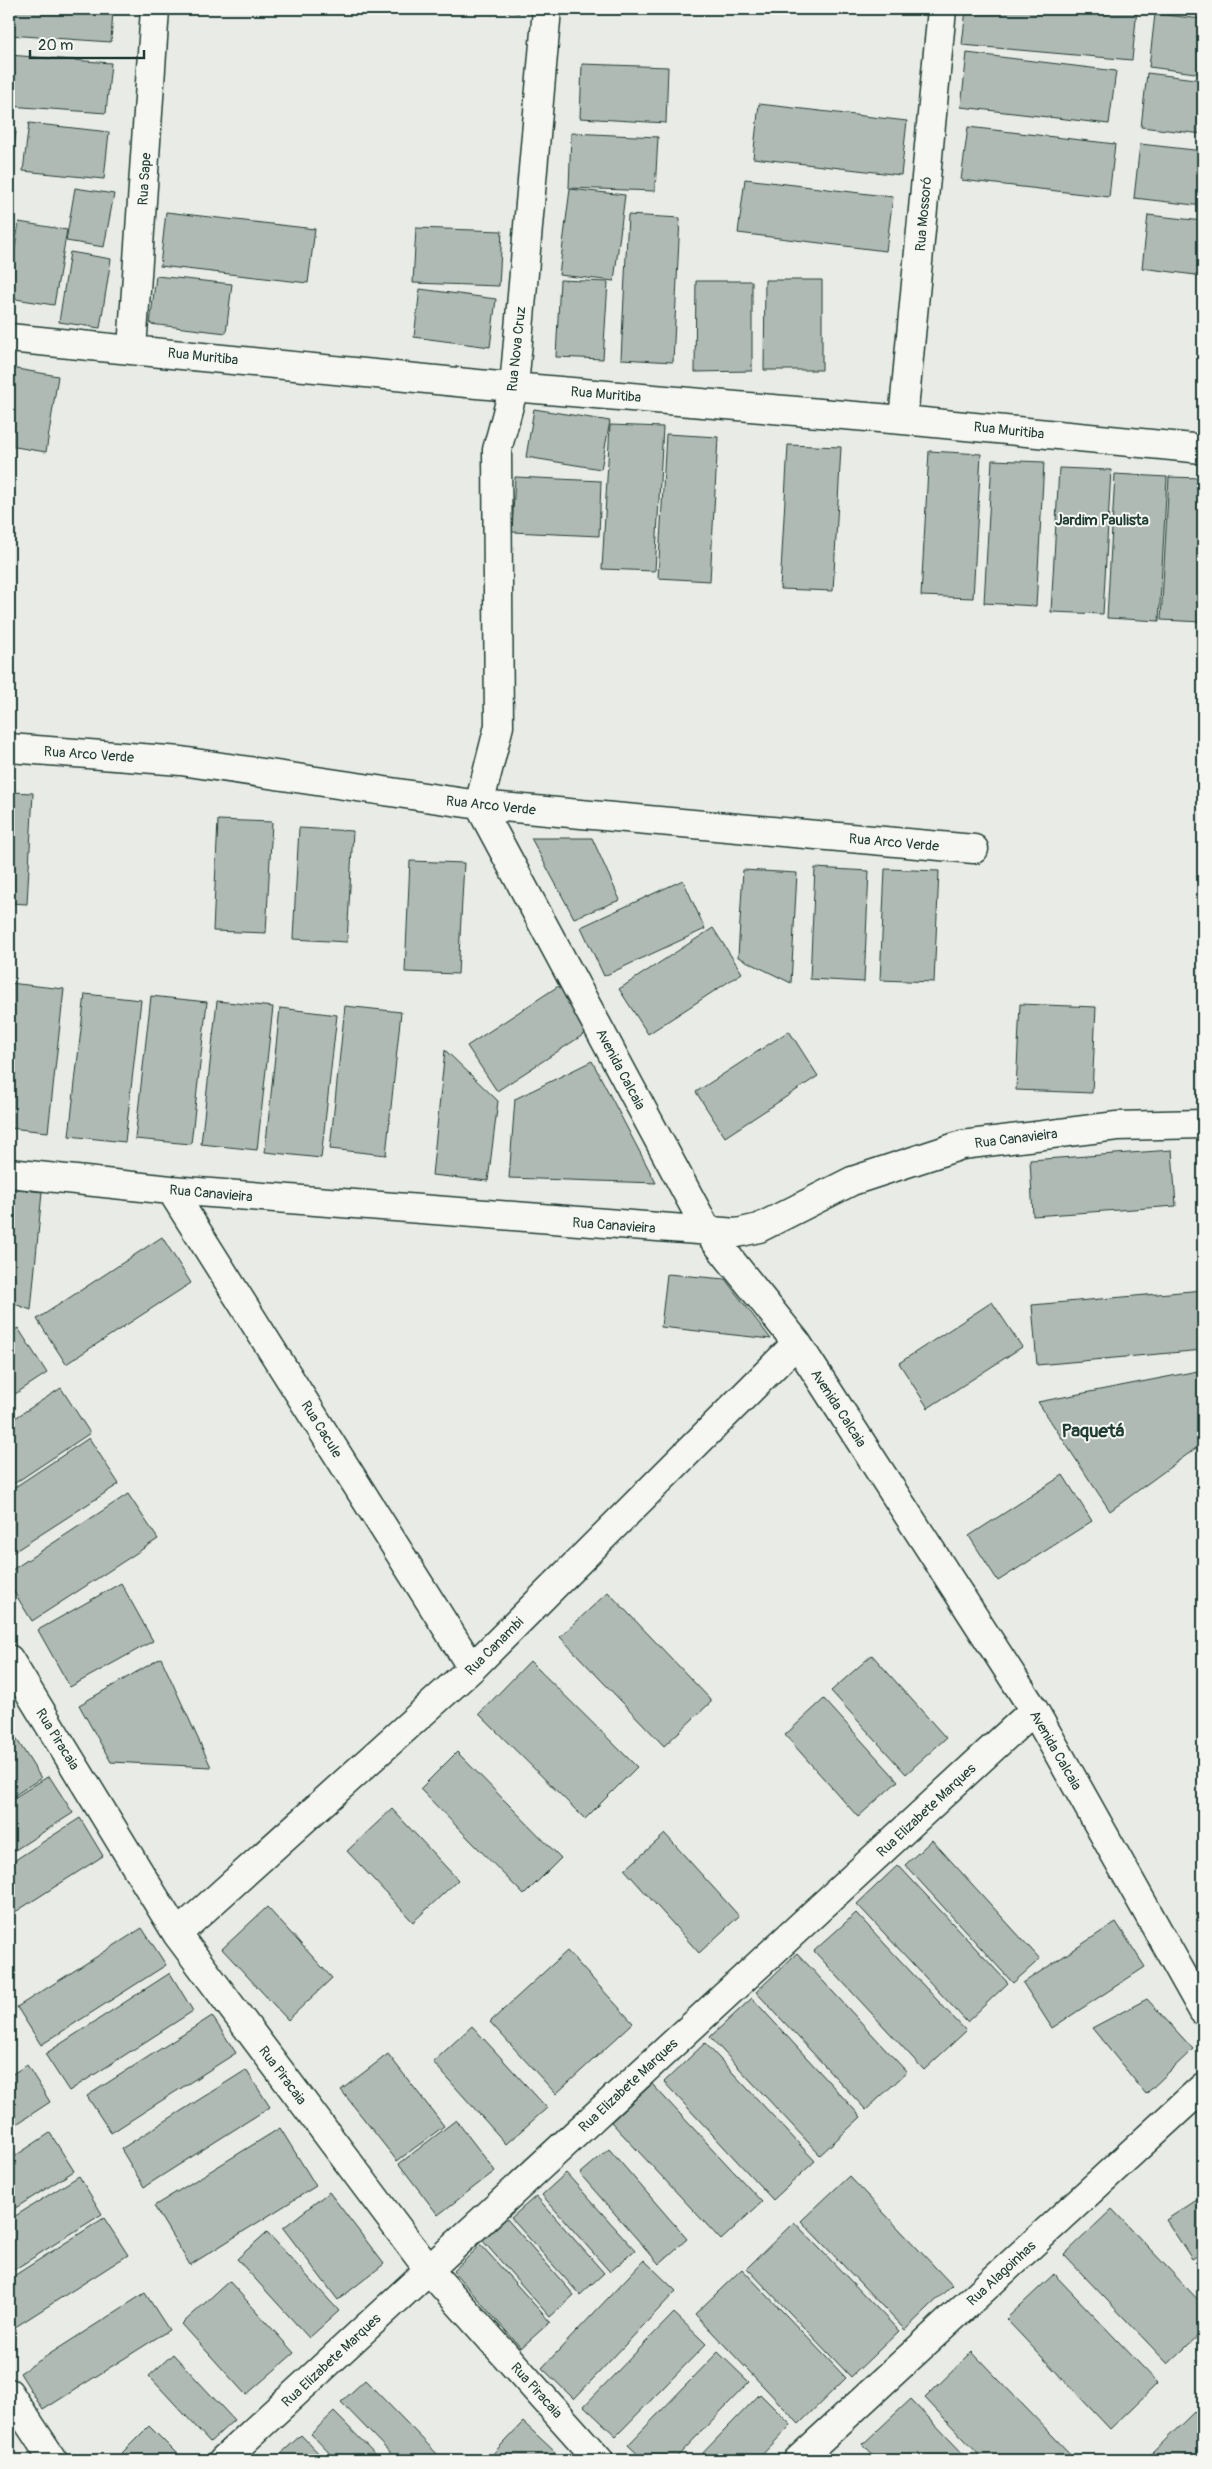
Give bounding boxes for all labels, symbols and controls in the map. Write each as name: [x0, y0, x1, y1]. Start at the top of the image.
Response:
scale bar: [30, 28, 144, 60]
text: 20 m: [38, 36, 73, 55]
street label: Rua Sape: [134, 152, 155, 206]
street label: Rua Mossoró: [912, 176, 935, 252]
street label: Rua Nova Cruz: [504, 306, 529, 392]
street label: Rua Muritiba: [167, 344, 239, 369]
street label: Rua Muritiba: [570, 383, 642, 406]
street label: Rua Muritiba: [973, 418, 1045, 443]
district label: Jardim Paulista: [1055, 511, 1149, 530]
street label: Rua Arco Verde: [43, 743, 135, 766]
street label: Rua Arco Verde: [445, 792, 537, 819]
street label: Rua Arco Verde: [848, 830, 940, 855]
street label: Avenida Calcaia: [592, 1026, 649, 1113]
street label: Rua Canavieira: [974, 1125, 1059, 1152]
street label: Rua Canavieira: [169, 1181, 253, 1206]
street label: Rua Canavieira: [572, 1214, 656, 1237]
street label: Avenida Calcaia: [807, 1366, 870, 1450]
street label: Rua Cacule: [297, 1398, 346, 1461]
district label: Paquetá: [1062, 1419, 1125, 1443]
street label: Rua Canambi: [462, 1613, 527, 1679]
street label: Rua Piracaia: [32, 1705, 83, 1773]
street label: Avenida Calcaia: [1026, 1707, 1085, 1793]
street label: Rua Elizabete Marques: [873, 1760, 980, 1861]
street label: Rua Elizabete Marques: [575, 2035, 682, 2136]
street label: Rua Piracaia: [255, 2043, 310, 2108]
street label: Rua Alagoinhas: [963, 2237, 1040, 2310]
street label: Rua Elizabete Marques: [278, 2310, 385, 2411]
street label: Rua Piracaia: [507, 2359, 566, 2422]

